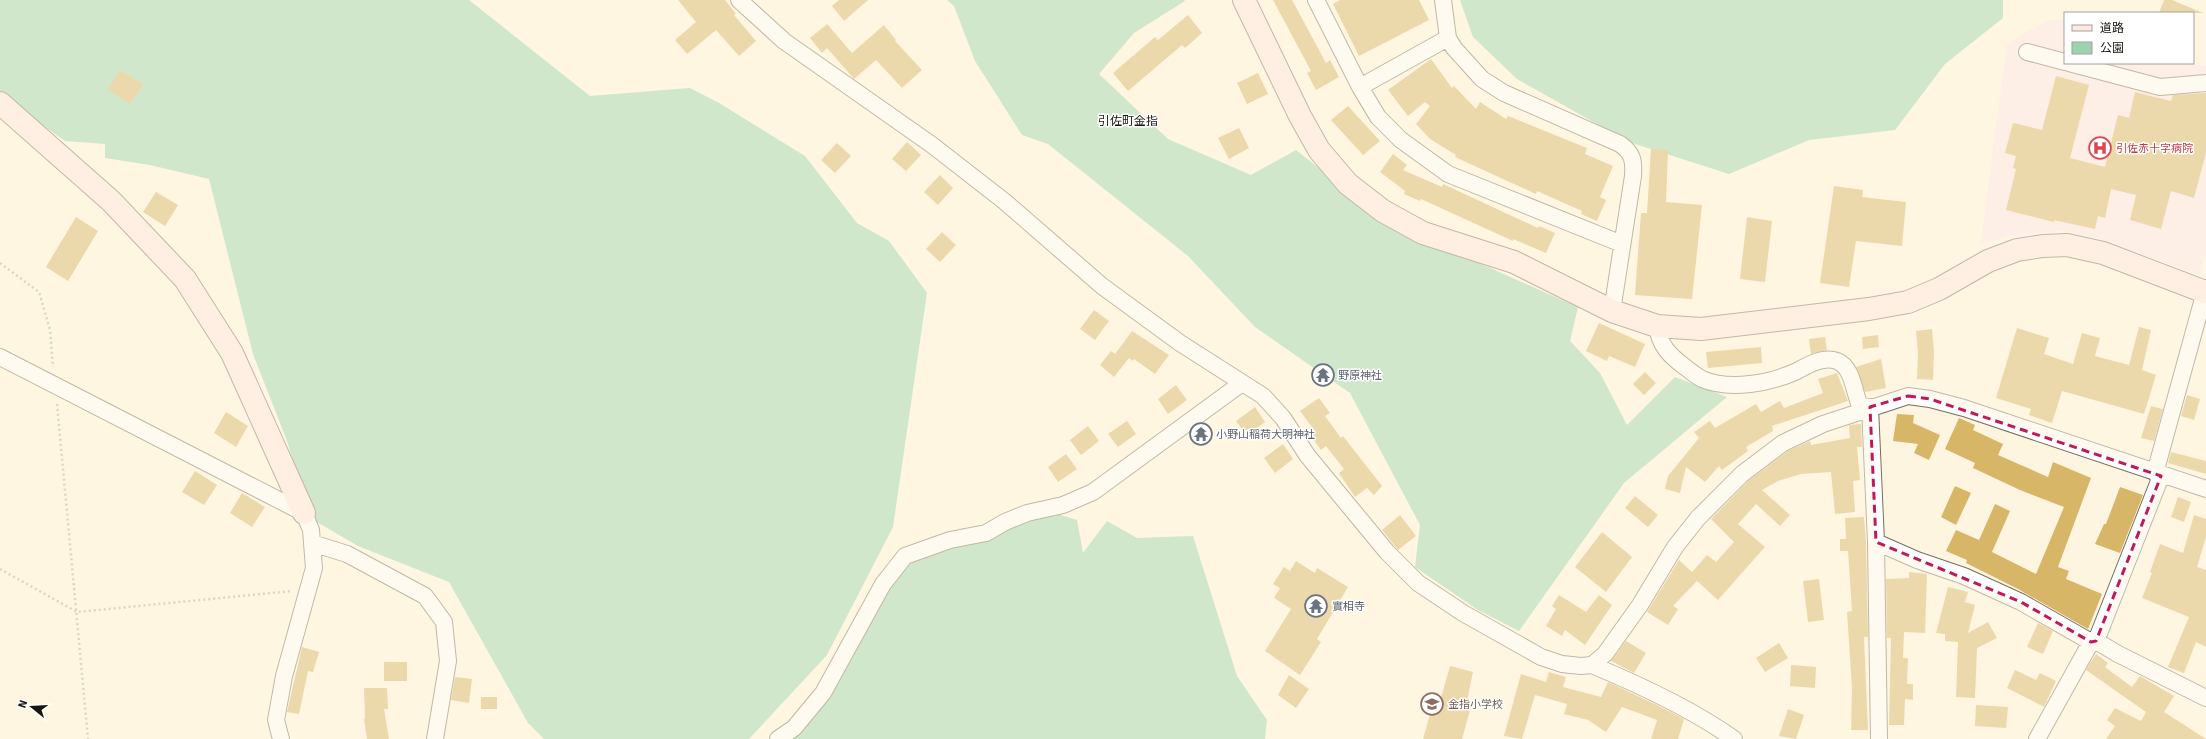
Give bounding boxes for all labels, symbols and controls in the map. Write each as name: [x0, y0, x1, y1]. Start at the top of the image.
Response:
legend: [2064, 12, 2194, 64]
text: 道路: [2100, 21, 2124, 36]
text: 公園: [2100, 41, 2124, 56]
district label: 引佐町金指: [1098, 114, 1158, 129]
hospital icon: 引佐赤十字病院: [2087, 135, 2113, 161]
place label: 引佐赤十字病院: [2116, 142, 2193, 155]
temple icon: 野原神社: [1310, 362, 1336, 388]
place label: 野原神社: [1338, 369, 1382, 382]
temple icon: 小野山稲荷大明神社: [1188, 421, 1214, 447]
place label: 小野山稲荷大明神社: [1216, 428, 1315, 441]
temple icon: 實相寺: [1303, 593, 1329, 619]
place label: 實相寺: [1332, 600, 1365, 613]
north arrow: [12, 687, 52, 727]
school or university icon: 金指小学校: [1419, 691, 1445, 717]
text: N: [16, 698, 30, 710]
place label: 金指小学校: [1448, 698, 1503, 711]

